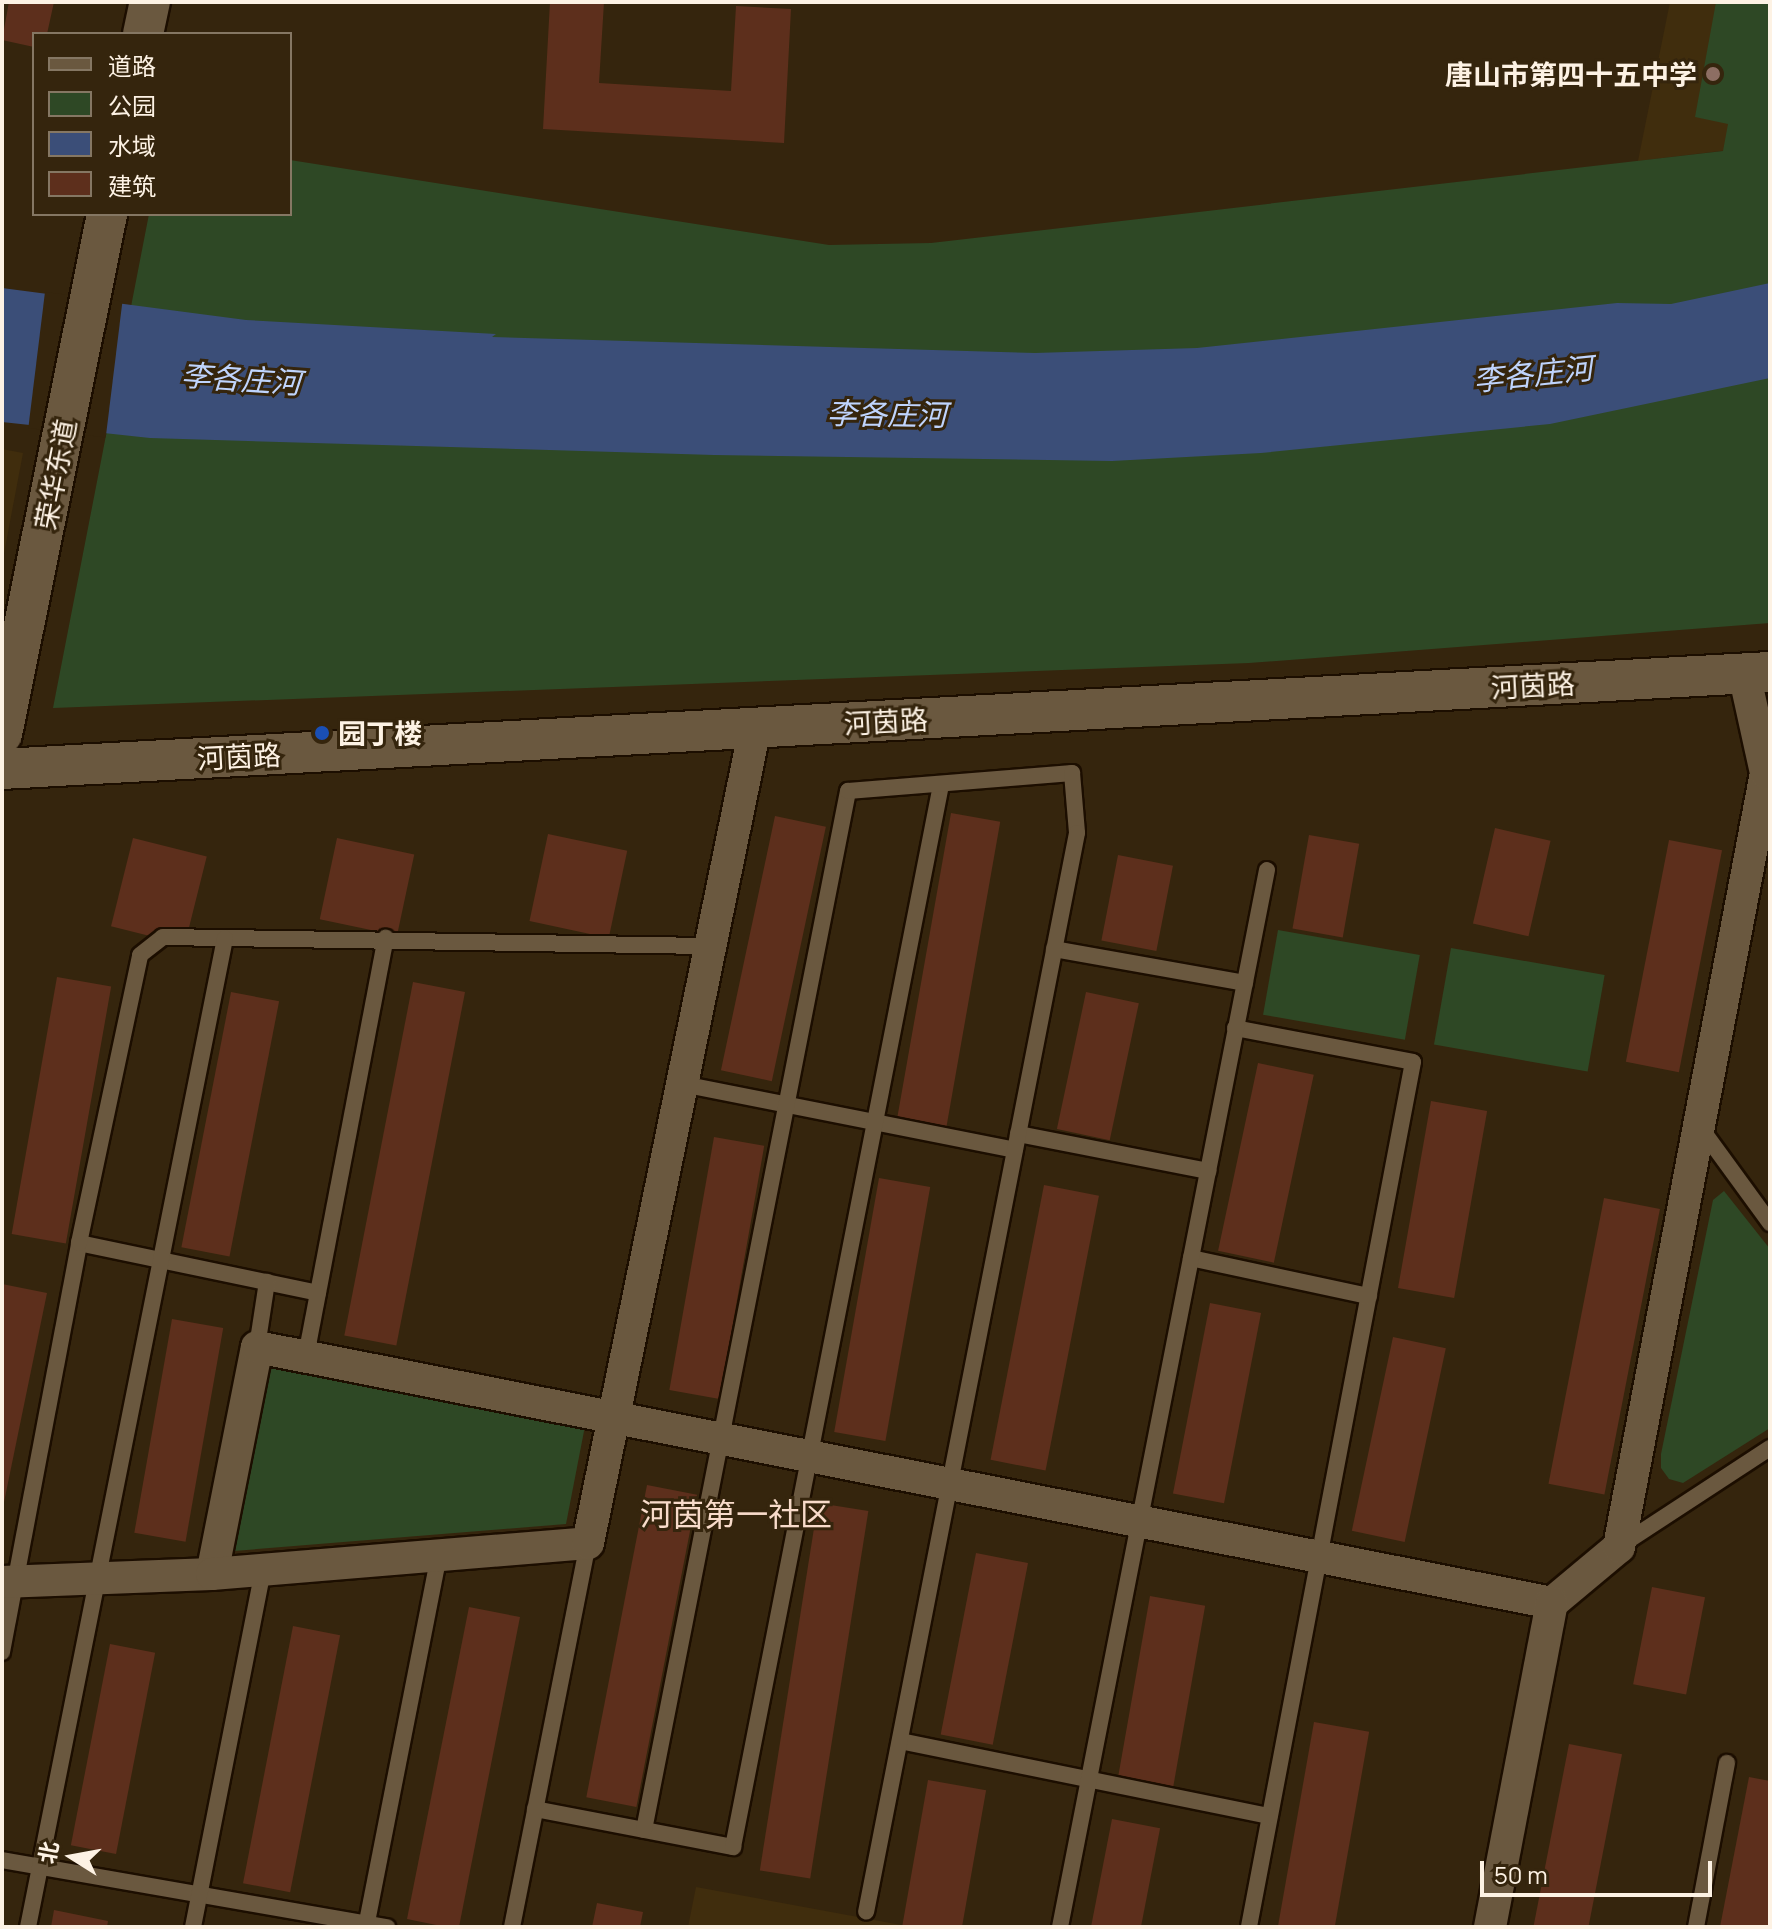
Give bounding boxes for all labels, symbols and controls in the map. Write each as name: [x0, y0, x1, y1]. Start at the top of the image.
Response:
legend: [32, 32, 292, 216]
text: 道路: [108, 49, 156, 82]
place label: 唐山市第四十五中学: [1445, 57, 1697, 91]
marker: 唐山市第四十五中学: [1704, 65, 1722, 83]
text: 公园: [108, 89, 156, 122]
text: 水域: [108, 129, 156, 162]
text: 建筑: [108, 169, 156, 202]
water label: 李各庄河: [1471, 350, 1595, 398]
water label: 李各庄河: [180, 357, 302, 401]
water label: 李各庄河: [827, 395, 947, 433]
street label: 荣华东道: [28, 416, 82, 532]
street label: 河茵路: [1490, 666, 1576, 704]
street label: 河茵路: [843, 702, 929, 740]
place label: 园丁楼: [338, 716, 422, 750]
marker: 园丁楼: [313, 724, 331, 742]
street label: 河茵路: [196, 737, 282, 775]
district label: 河茵第一社区: [640, 1495, 832, 1533]
north arrow: [32, 1817, 112, 1897]
text: 北: [32, 1839, 65, 1866]
scale bar: [1484, 1845, 1716, 1895]
text: 50 m: [1494, 1858, 1548, 1891]

